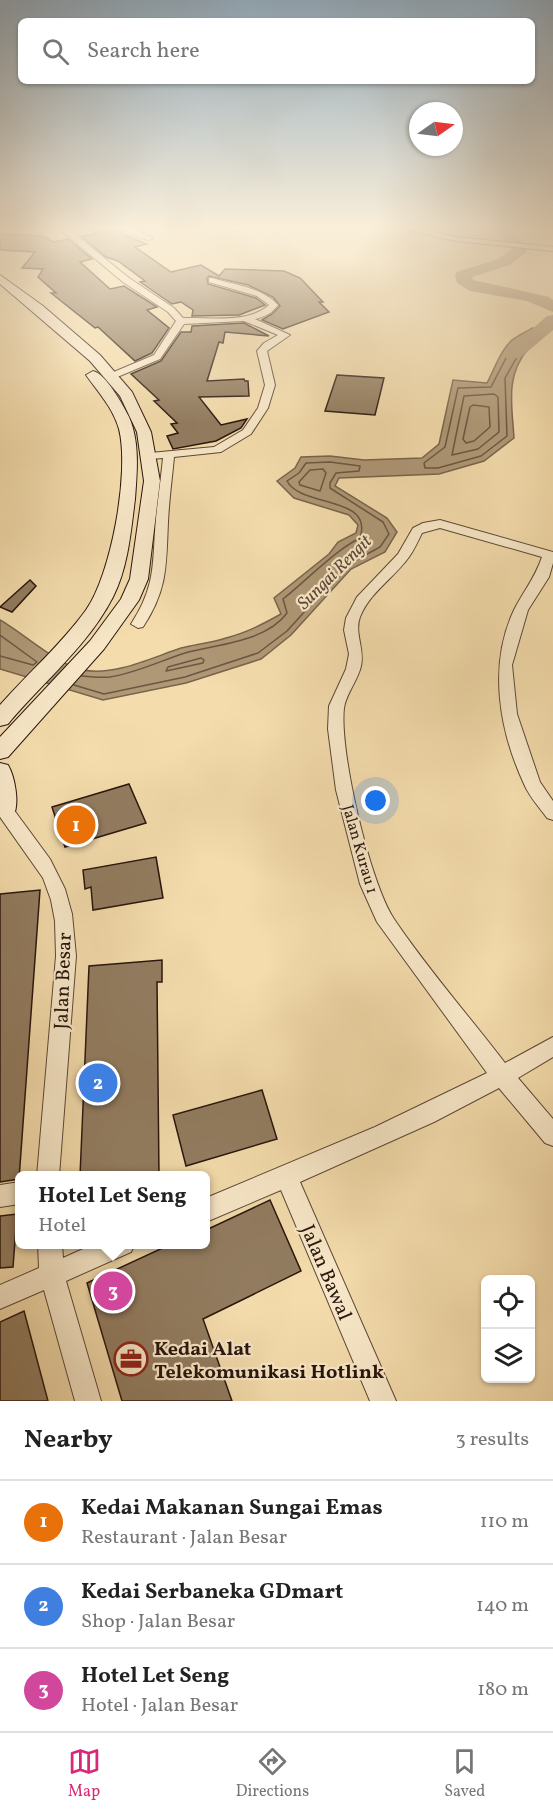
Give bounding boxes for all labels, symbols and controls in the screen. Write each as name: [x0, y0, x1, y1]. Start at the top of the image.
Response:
search box: [18, 18, 535, 84]
icon: search: [39, 35, 72, 68]
text: Search here: [87, 36, 200, 67]
north arrow: [409, 102, 463, 156]
water label: Sungai Rengit: [292, 529, 379, 616]
your location: [361, 786, 390, 815]
pin: 1: [56, 802, 96, 848]
street label: Jalan Kurau 1: [336, 802, 382, 897]
street label: Jalan Besar: [48, 932, 80, 1030]
pin: 2: [78, 1060, 118, 1106]
popup: [15, 1171, 210, 1249]
text: Hotel Let Seng: [38, 1181, 187, 1212]
text: Hotel: [38, 1212, 86, 1240]
street label: Jalan Bawal: [292, 1221, 358, 1325]
pin: 3: [94, 1268, 132, 1314]
map controls: [481, 1275, 535, 1383]
button: locate: [481, 1275, 535, 1329]
button: layers: [481, 1329, 535, 1383]
place label: Kedai Alat Telekomunikasi Hotlink: [154, 1336, 384, 1387]
office icon: Kedai Alat Telekomunikasi Hotlink: [113, 1341, 149, 1377]
text: Nearby: [24, 1422, 113, 1458]
text: 3 results: [455, 1426, 529, 1454]
text: Kedai Makanan Sungai Emas: [81, 1493, 383, 1524]
text: 1: [39, 1508, 48, 1536]
text: 110 m: [480, 1508, 529, 1536]
text: Restaurant · Jalan Besar: [81, 1524, 287, 1552]
text: Kedai Serbaneka GDmart: [81, 1577, 343, 1608]
text: 2: [38, 1592, 49, 1620]
text: 140 m: [476, 1592, 529, 1620]
text: Shop · Jalan Besar: [81, 1608, 235, 1636]
text: Hotel Let Seng: [81, 1661, 229, 1692]
text: 3: [38, 1676, 49, 1704]
text: 180 m: [477, 1676, 529, 1704]
text: Hotel · Jalan Besar: [81, 1692, 238, 1720]
tab: Map: [68, 1745, 101, 1803]
tab: Directions: [236, 1745, 309, 1803]
tab: Saved: [444, 1745, 485, 1803]

